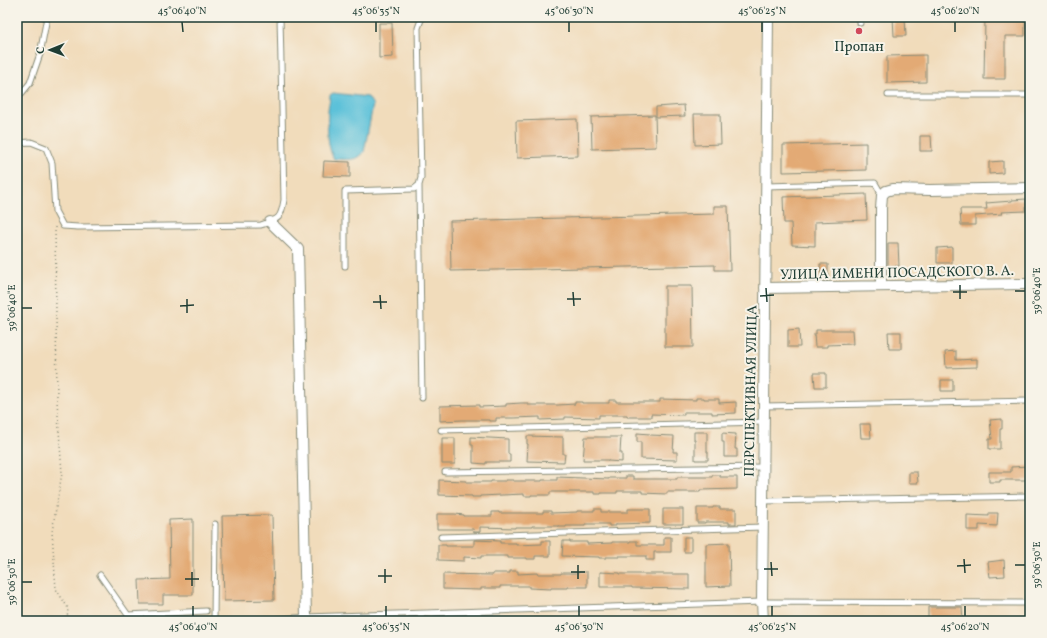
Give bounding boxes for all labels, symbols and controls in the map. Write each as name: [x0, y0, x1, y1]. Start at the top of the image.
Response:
text: 45°06'40"N: [158, 4, 207, 18]
text: 45°06'35"N: [352, 4, 401, 18]
text: 45°06'30"N: [545, 4, 594, 18]
text: 45°06'25"N: [738, 4, 787, 18]
text: 45°06'20"N: [930, 4, 980, 18]
marker: Пропан: [854, 26, 864, 36]
north arrow: [30, 30, 70, 70]
place label: Пропан: [834, 38, 884, 57]
text: С: [34, 46, 49, 54]
street label: УЛИЦА ИМЕНИ ПОСАДСКОГО В. А.: [780, 262, 1014, 285]
text: 39°06'40"E: [1030, 268, 1044, 314]
text: 39°06'40"E: [5, 285, 19, 331]
street label: ПЕРСПЕКТИВНАЯ УЛИЦА: [741, 305, 763, 477]
text: 39°06'30"E: [1030, 542, 1044, 588]
text: 39°06'30"E: [5, 559, 19, 605]
text: 45°06'40"N: [169, 620, 218, 634]
text: 45°06'35"N: [362, 620, 411, 634]
text: 45°06'30"N: [555, 620, 604, 634]
text: 45°06'25"N: [748, 620, 797, 634]
text: 45°06'20"N: [940, 620, 990, 634]

